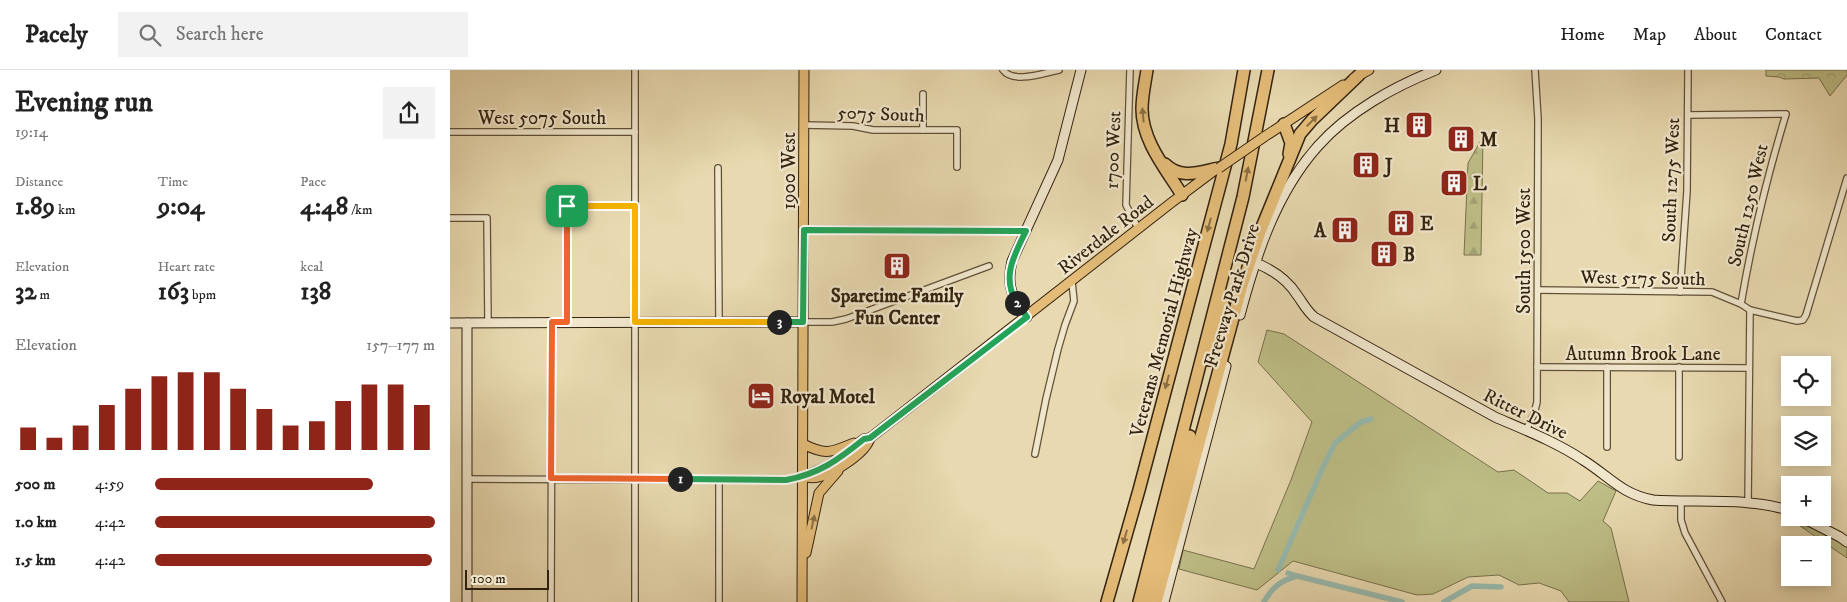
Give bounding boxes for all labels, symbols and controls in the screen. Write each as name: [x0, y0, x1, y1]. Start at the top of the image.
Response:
search box: [118, 12, 468, 57]
text: Pacely: [25, 20, 88, 50]
icon: search: [136, 21, 164, 49]
text: Search here: [176, 23, 264, 46]
text: Home: [1560, 24, 1605, 46]
text: Map: [1633, 24, 1666, 46]
text: About: [1694, 24, 1737, 46]
text: Contact: [1765, 24, 1822, 46]
text: Evening run: [15, 85, 153, 120]
button: share: [383, 87, 435, 139]
street label: 5075 South: [837, 101, 925, 128]
street label: West 5075 South: [477, 107, 606, 130]
one-way arrow: [1139, 107, 1147, 123]
building icon: H: [1404, 110, 1434, 140]
street label: 1700 West: [1101, 111, 1126, 190]
one-way arrow: [1305, 115, 1317, 127]
place label: H: [1384, 115, 1400, 138]
street label: South 1275 West: [1658, 117, 1685, 243]
text: 19:14: [15, 122, 48, 142]
building icon: M: [1446, 124, 1476, 154]
place label: M: [1480, 129, 1497, 152]
street label: 1900 West: [778, 132, 801, 210]
street label: South 1250 West: [1723, 142, 1774, 269]
building icon: J: [1351, 150, 1381, 180]
place label: J: [1383, 155, 1393, 178]
one-way arrow: [1244, 165, 1252, 181]
building icon: L: [1439, 168, 1469, 198]
text: Distance: [15, 173, 63, 191]
text: Time: [158, 173, 188, 191]
text: Pace: [300, 173, 326, 191]
place label: L: [1473, 173, 1487, 196]
pin: [546, 185, 588, 227]
street label: South 1500 West: [1513, 188, 1536, 314]
street label: Riverdale Road: [1053, 190, 1159, 280]
text: 1.89: [15, 191, 55, 222]
text: 9:04: [158, 191, 204, 222]
text: 4:48: [300, 191, 348, 222]
icon: arrive: [553, 192, 581, 220]
text: km: [55, 201, 76, 219]
text: /km: [348, 201, 372, 219]
building icon: E: [1386, 208, 1416, 238]
place label: E: [1420, 213, 1434, 236]
building icon: A: [1330, 215, 1360, 245]
one-way arrow: [1205, 218, 1213, 233]
place label: A: [1313, 220, 1327, 243]
street label: Freeway Park Drive: [1200, 221, 1265, 370]
street label: Veterans Memorial Highway: [1125, 224, 1204, 440]
building icon: B: [1369, 239, 1399, 269]
place label: B: [1403, 244, 1415, 267]
building icon: Sparetime Family Fun Center: [882, 251, 912, 281]
text: Elevation: [15, 258, 69, 276]
text: Heart rate: [158, 258, 215, 276]
text: kcal: [300, 258, 323, 276]
street label: West 5175 South: [1579, 266, 1706, 291]
text: 32: [15, 276, 37, 307]
text: 163: [158, 276, 189, 307]
text: 138: [300, 276, 331, 307]
place label: Sparetime Family Fun Center: [831, 285, 964, 330]
text: m: [37, 286, 50, 304]
text: bpm: [189, 286, 216, 304]
pin: 2: [1004, 290, 1030, 316]
text: 2: [1014, 294, 1021, 312]
pin: 3: [766, 310, 792, 334]
text: 3: [777, 313, 782, 331]
text: Elevation: [15, 335, 77, 355]
text: 157–177 m: [366, 335, 435, 355]
street label: Autumn Brook Lane: [1565, 343, 1721, 366]
map controls: [1781, 356, 1831, 586]
button: locate: [1781, 356, 1831, 406]
one-way arrow: [1163, 375, 1171, 390]
hotel icon: Royal Motel: [746, 381, 776, 411]
street label: Ritter Drive: [1479, 384, 1571, 445]
place label: Royal Motel: [780, 386, 875, 409]
button: layers: [1781, 416, 1831, 466]
pin: 1: [668, 466, 692, 492]
text: 1: [678, 470, 683, 488]
text: 500 m: [15, 474, 56, 494]
text: 4:59: [95, 474, 124, 494]
button: +: [1781, 476, 1831, 526]
text: 1.0 km: [15, 512, 57, 532]
text: 4:42: [95, 512, 125, 532]
one-way arrow: [809, 515, 817, 530]
one-way arrow: [1121, 530, 1129, 545]
button: −: [1781, 536, 1831, 586]
text: 1.5 km: [15, 550, 56, 570]
text: 4:42: [95, 550, 125, 570]
scale bar: [465, 567, 549, 590]
text: 100 m: [472, 570, 506, 588]

